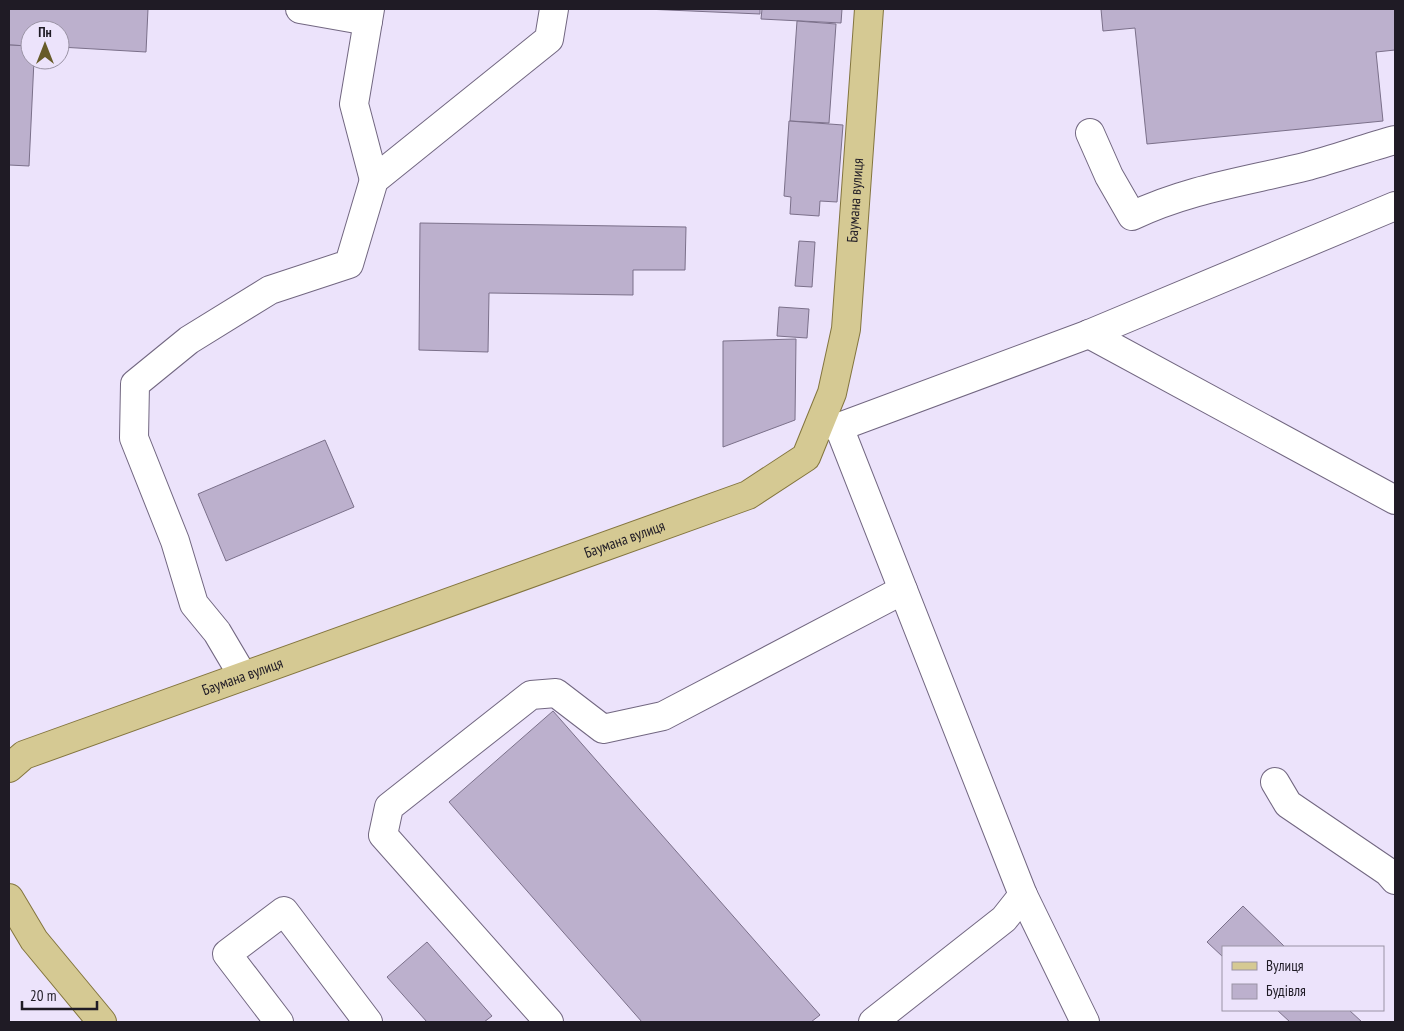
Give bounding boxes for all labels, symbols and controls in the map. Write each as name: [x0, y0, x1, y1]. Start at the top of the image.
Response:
north arrow: [20, 20, 70, 70]
text: Пн: [38, 23, 52, 41]
street label: Баумана вулиця: [842, 157, 867, 243]
street label: Баумана вулиця: [581, 516, 668, 562]
street label: Баумана вулиця: [199, 653, 286, 699]
legend: [1222, 946, 1384, 1011]
text: Вулиця: [1266, 956, 1304, 975]
scale bar: [22, 978, 98, 1010]
text: Будівля: [1266, 981, 1306, 1000]
text: 20 m: [30, 986, 56, 1005]

